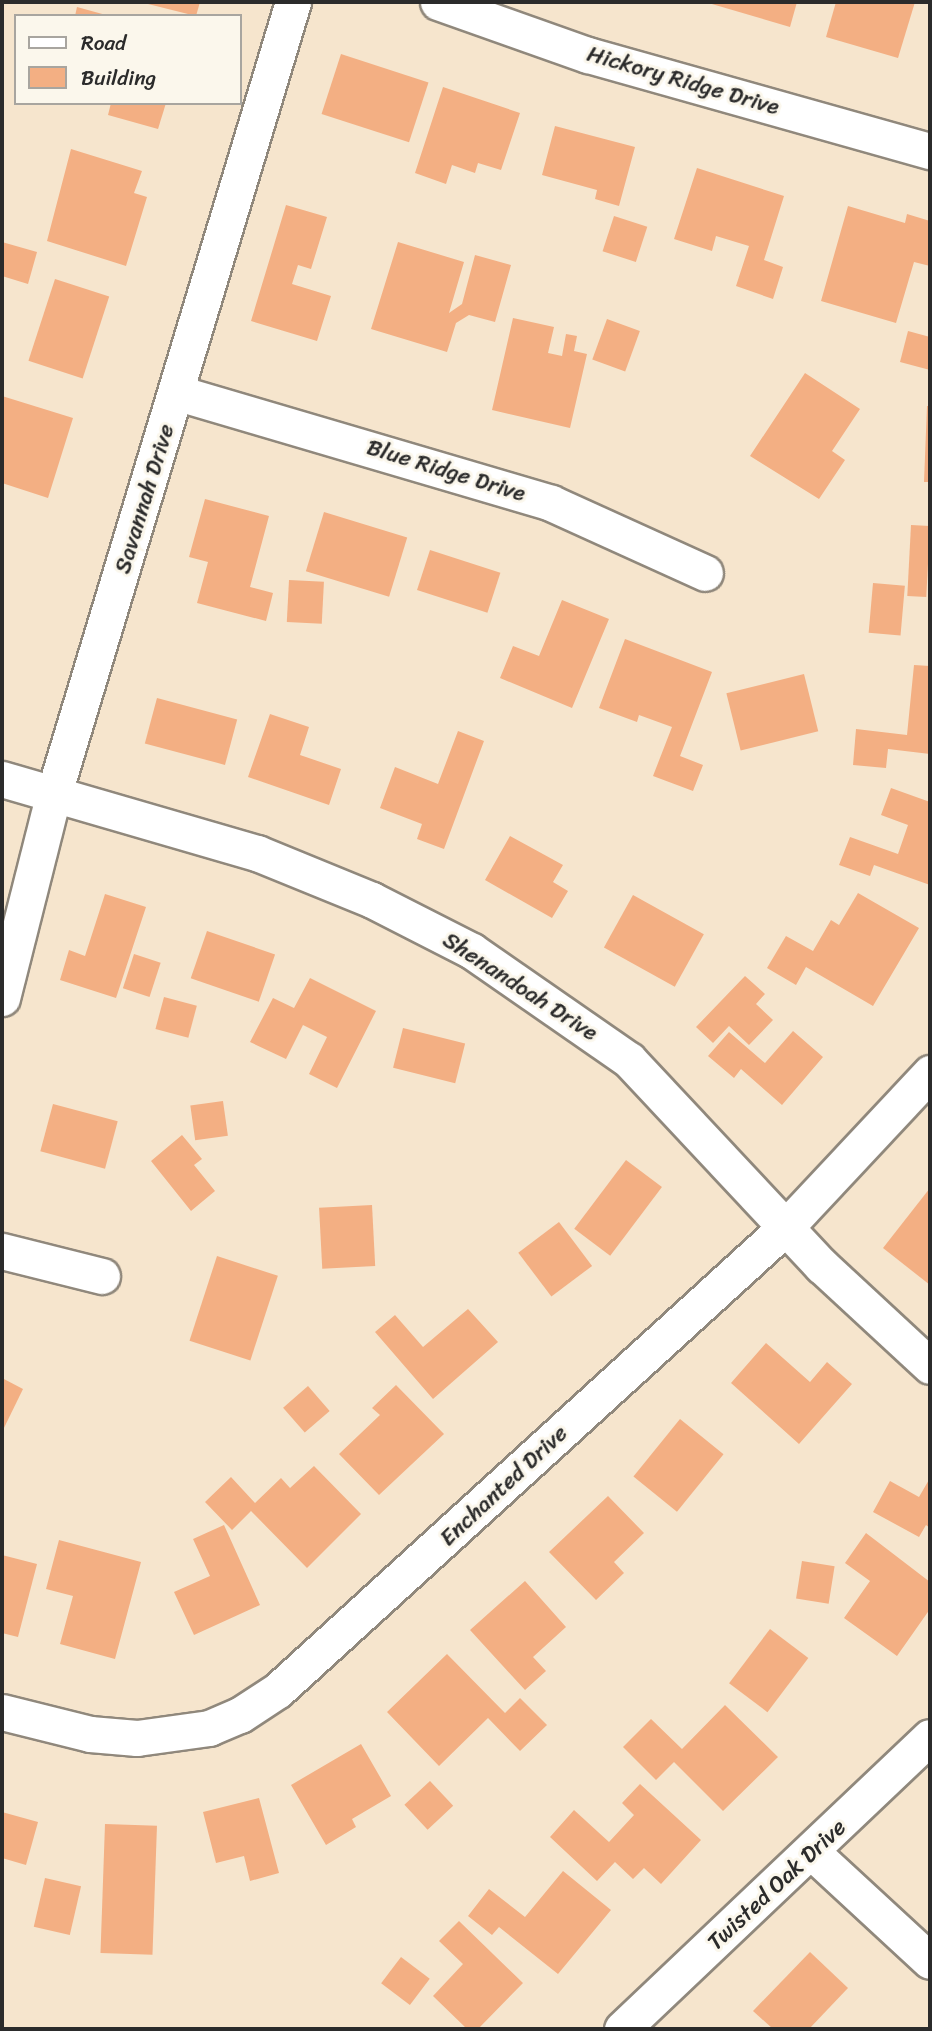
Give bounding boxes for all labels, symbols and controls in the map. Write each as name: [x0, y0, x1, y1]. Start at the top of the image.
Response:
legend: [14, 14, 242, 105]
text: Road: [81, 24, 126, 62]
street label: Hickory Ridge Drive: [583, 40, 783, 122]
text: Building: [81, 59, 156, 97]
street label: Savannah Drive: [109, 421, 181, 577]
street label: Blue Ridge Drive: [363, 434, 529, 508]
street label: Shenandoah Drive: [437, 926, 603, 1048]
street label: Enchanted Drive: [434, 1420, 574, 1552]
street label: Twisted Oak Drive: [702, 1814, 852, 1956]

